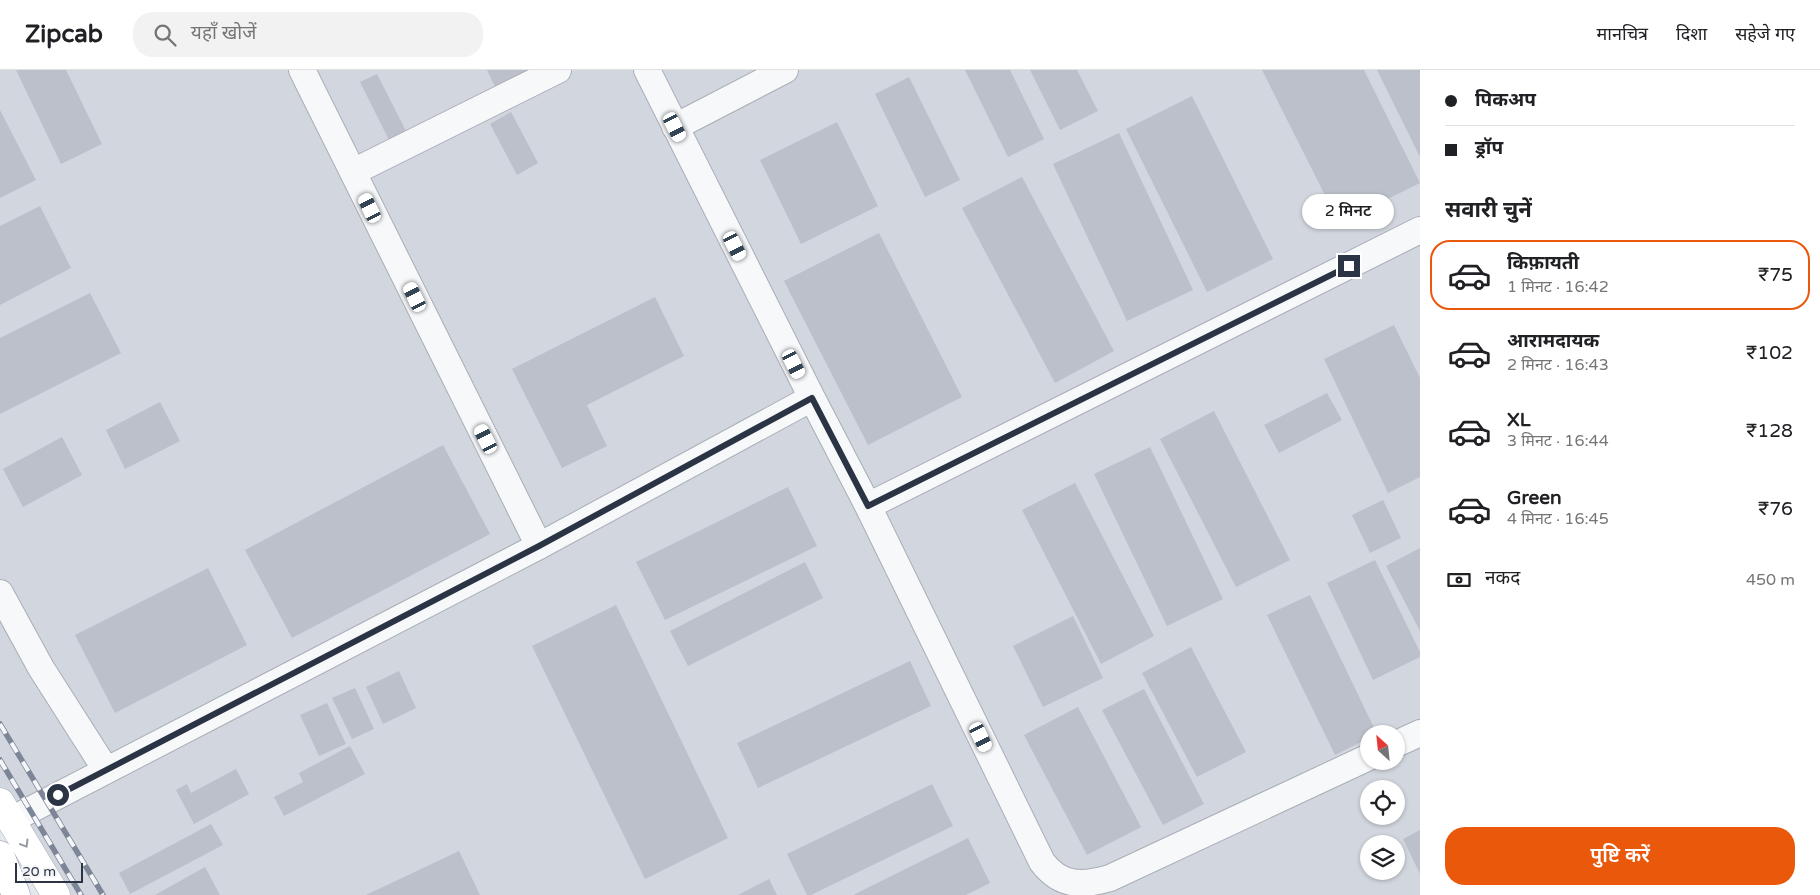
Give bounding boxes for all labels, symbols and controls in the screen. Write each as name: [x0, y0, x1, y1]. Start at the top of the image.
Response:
search box: [133, 12, 483, 57]
text: Zipcab: [25, 20, 103, 49]
icon: search: [151, 21, 179, 49]
text: यहाँ खोजें: [191, 22, 256, 44]
text: मानचित्र: [1597, 23, 1648, 45]
text: दिशा: [1676, 23, 1707, 45]
text: सहेजे गए: [1735, 23, 1795, 45]
text: पिकअप: [1475, 89, 1536, 111]
car: [661, 110, 688, 144]
text: ड्रॉप: [1475, 137, 1503, 159]
car: [356, 191, 383, 225]
callout: 2 मिनट: [1303, 194, 1395, 228]
text: सवारी चुनें: [1445, 197, 1532, 223]
text: 2 मिनट: [1325, 201, 1371, 221]
car: [721, 229, 748, 263]
text: किफ़ायती: [1507, 252, 1579, 274]
icon: car: [1447, 253, 1492, 298]
route end: [1338, 255, 1360, 277]
text: ₹75: [1758, 264, 1793, 286]
text: 1 मिनट · 16:42: [1507, 277, 1609, 297]
car: [401, 280, 428, 314]
text: आरामदायक: [1507, 330, 1599, 352]
icon: car: [1447, 331, 1492, 376]
text: ₹102: [1746, 342, 1793, 364]
car: [780, 347, 807, 381]
text: 2 मिनट · 16:43: [1507, 355, 1609, 375]
icon: car: [1447, 409, 1492, 454]
text: XL: [1507, 409, 1531, 431]
text: ₹128: [1746, 420, 1793, 442]
car: [472, 422, 499, 456]
text: 3 मिनट · 16:44: [1507, 431, 1609, 451]
icon: car: [1447, 487, 1492, 532]
text: Green: [1507, 487, 1561, 509]
text: ₹76: [1758, 498, 1793, 520]
text: 4 मिनट · 16:45: [1507, 509, 1609, 529]
icon: cash: [1445, 566, 1473, 594]
text: नकद: [1485, 567, 1520, 589]
text: 450 m: [1746, 570, 1795, 590]
car: [967, 720, 994, 754]
north arrow: [1360, 725, 1405, 770]
map controls: [1360, 725, 1405, 880]
button: locate: [1360, 780, 1405, 825]
route start: [47, 784, 69, 806]
button: पुष्टि करें: [1445, 827, 1795, 885]
button: layers: [1360, 835, 1405, 880]
one-way arrow: [19, 838, 29, 847]
scale bar: [15, 860, 82, 883]
text: 20 m: [22, 863, 56, 880]

